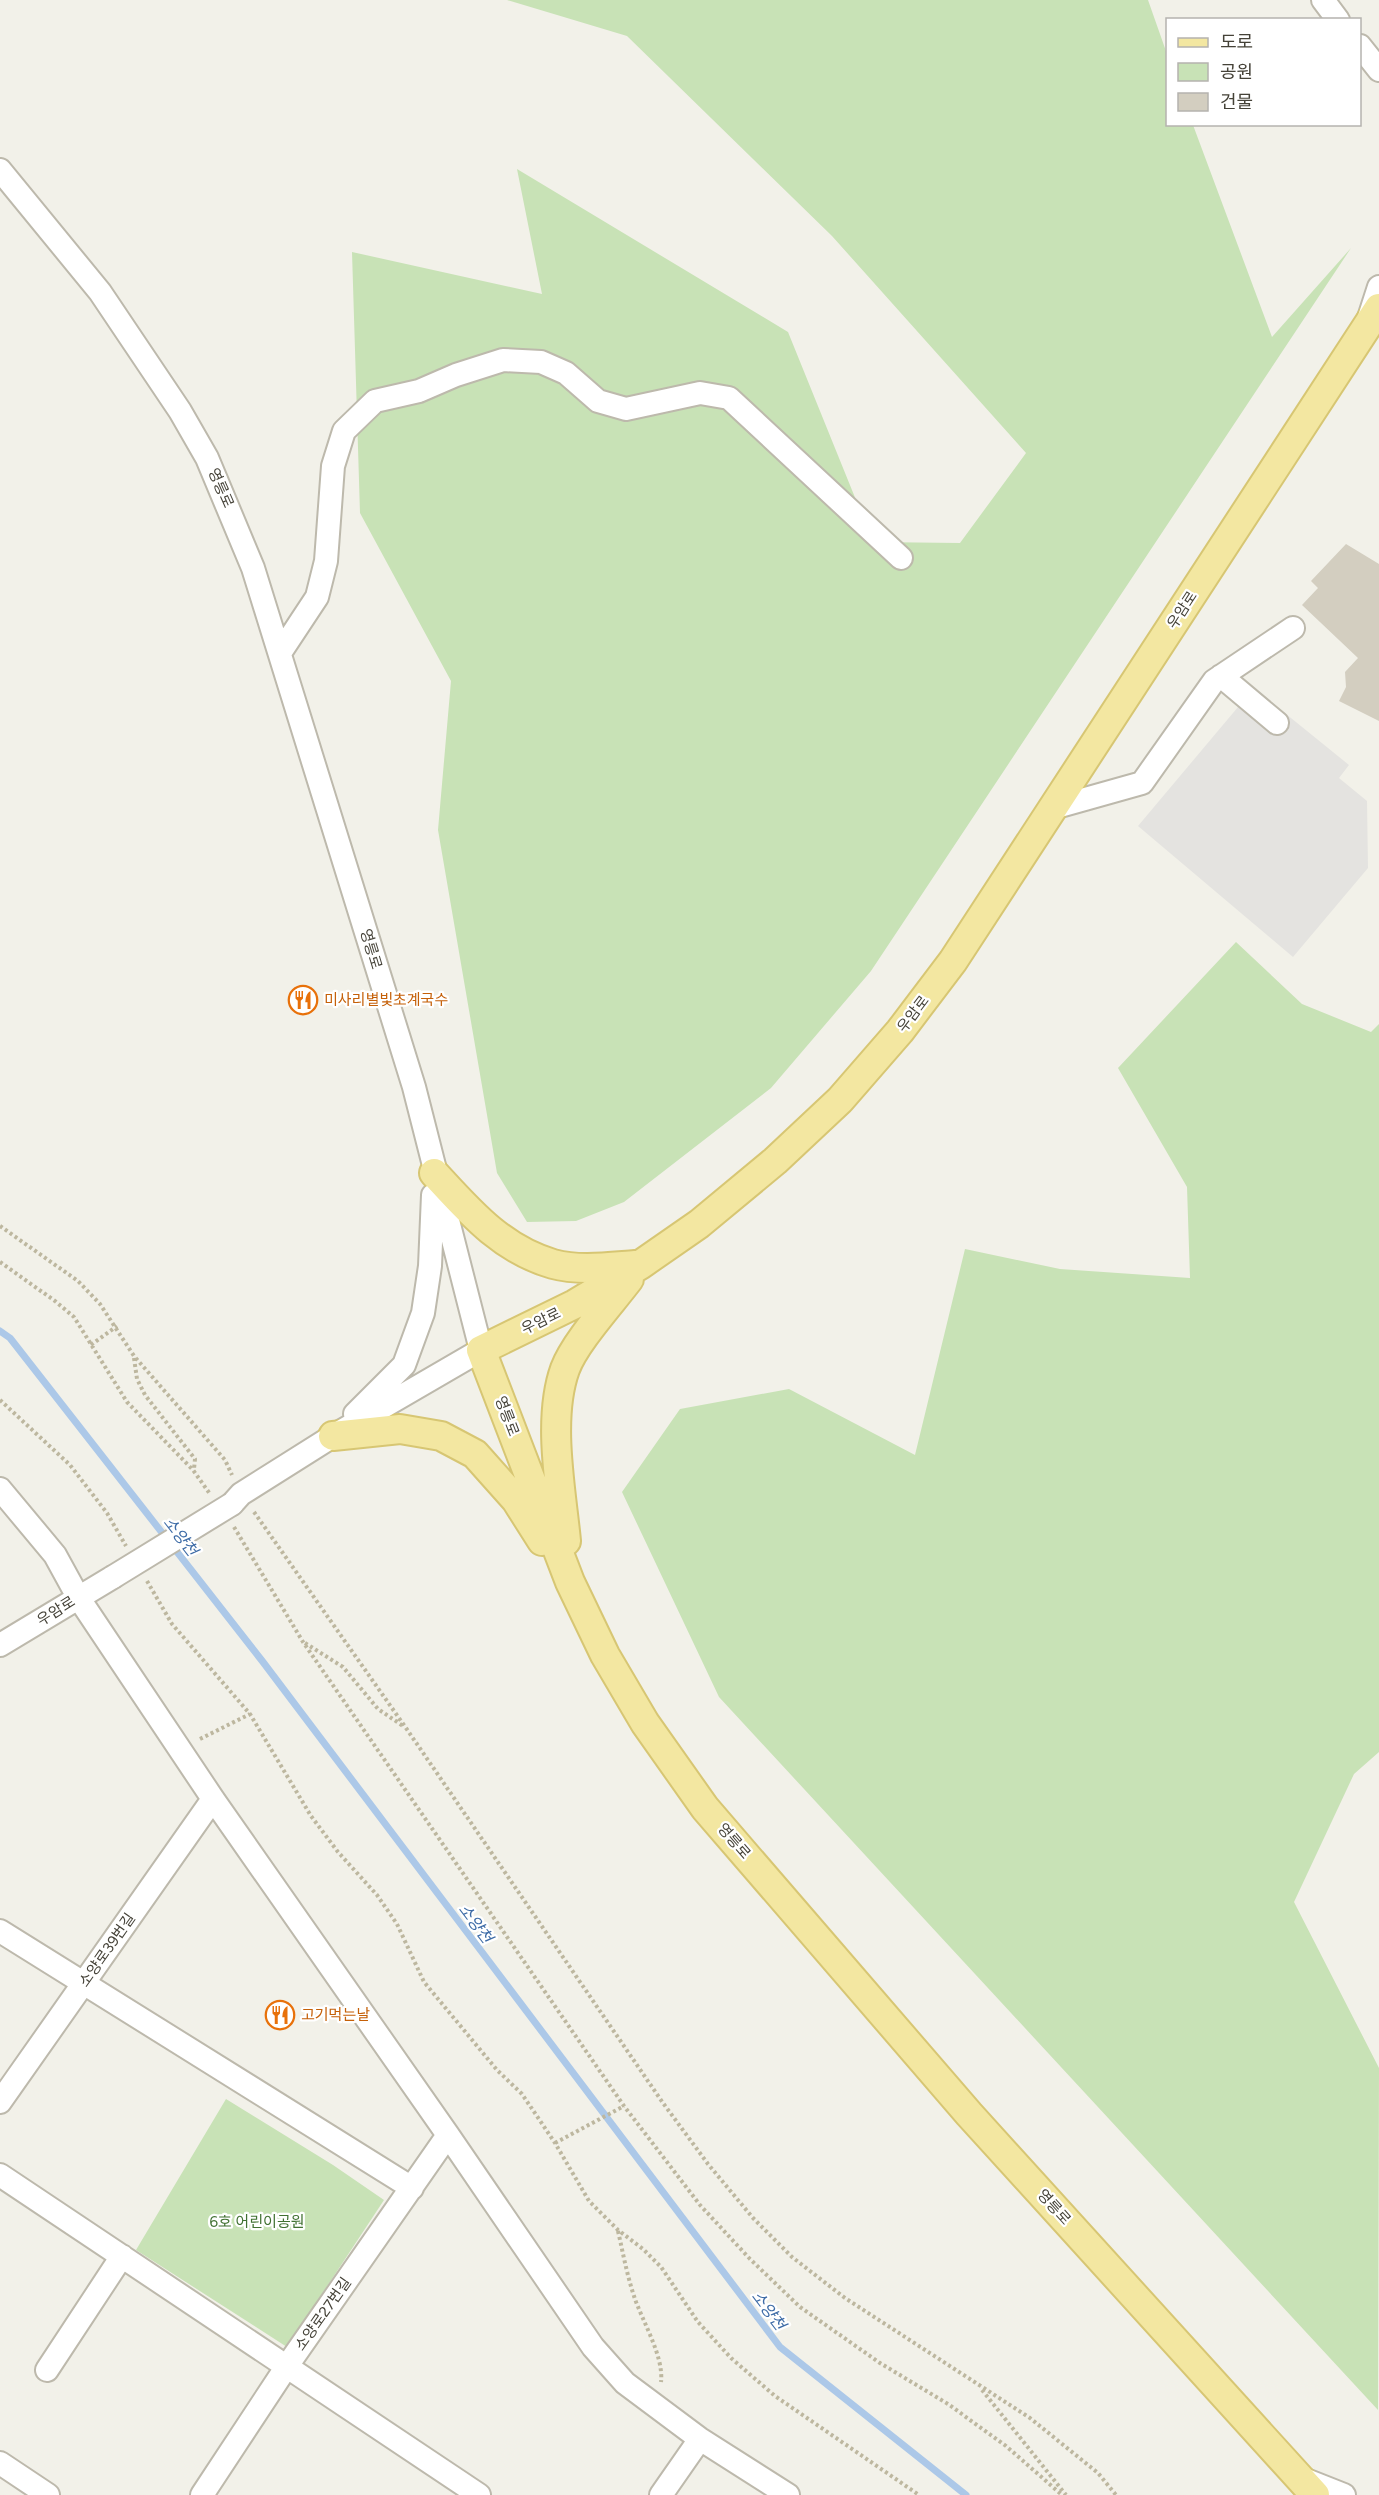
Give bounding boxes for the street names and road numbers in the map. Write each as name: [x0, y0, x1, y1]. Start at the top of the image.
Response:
street label: 영릉로: [204, 465, 238, 511]
street label: 우암로: [1163, 588, 1201, 632]
street label: 영릉로: [356, 927, 386, 971]
street label: 우암로: [893, 992, 933, 1036]
street label: 우암로: [518, 1304, 564, 1338]
street label: 영릉로: [491, 1393, 523, 1439]
street label: 우암로: [34, 1592, 78, 1630]
street label: 영릉로: [714, 1819, 754, 1863]
street label: 소양로39번길: [75, 1910, 139, 1990]
street label: 영릉로: [1033, 2186, 1075, 2228]
street label: 소양로27번길: [291, 2274, 355, 2354]

